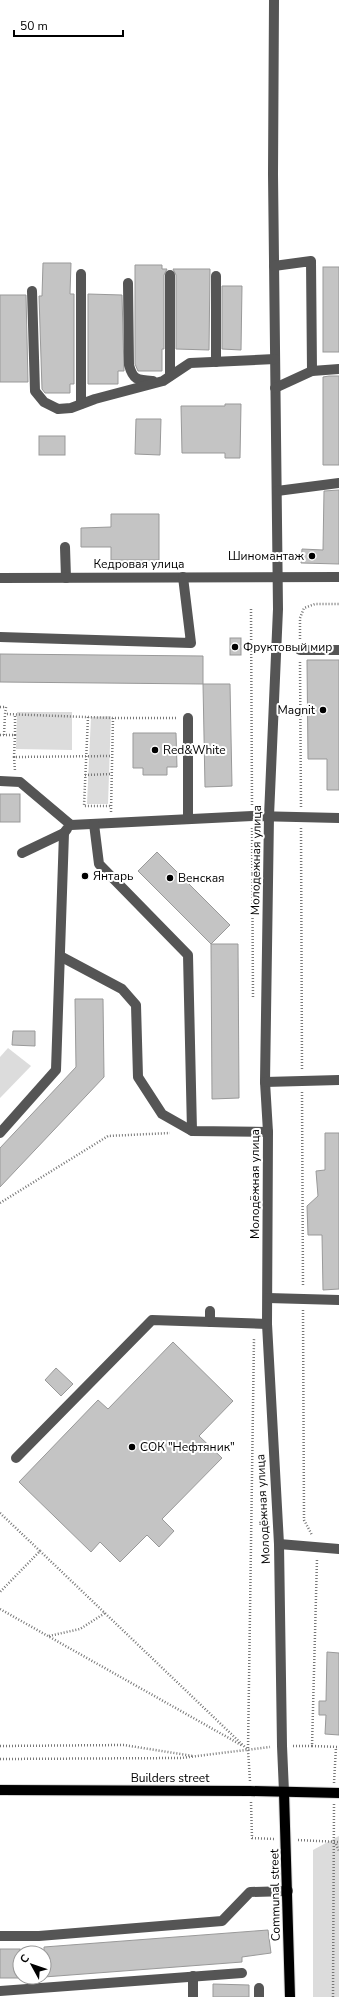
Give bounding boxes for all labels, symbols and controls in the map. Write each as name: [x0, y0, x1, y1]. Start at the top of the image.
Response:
scale bar: [14, 12, 123, 38]
text: 50 m: [20, 18, 48, 34]
place label: Шиномантаж: [228, 548, 305, 564]
marker: Шиномантаж: [307, 551, 317, 561]
street label: Кедровая улица: [93, 556, 185, 572]
place label: Фруктовый мир: [243, 639, 332, 655]
marker: Фруктовый мир: [230, 642, 240, 652]
place label: Magnit: [278, 702, 316, 718]
marker: Magnit: [318, 705, 328, 715]
place label: Red&White: [163, 742, 226, 758]
marker: Red&White: [150, 745, 160, 755]
street label: Молодёжная улица: [247, 805, 265, 915]
place label: Янтарь: [93, 868, 133, 884]
place label: Венская: [178, 870, 225, 886]
marker: Янтарь: [80, 871, 90, 881]
marker: Венская: [165, 873, 175, 883]
street label: Молодёжная улица: [247, 1129, 263, 1239]
place label: СОК "Нефтяник": [140, 1439, 235, 1455]
marker: СОК "Нефтяник": [127, 1442, 137, 1452]
street label: Молодёжная улица: [252, 1454, 274, 1564]
street label: Builders street: [131, 1770, 210, 1786]
street label: Communal street: [266, 1848, 284, 1941]
north arrow: [12, 1945, 52, 1985]
text: С: [17, 1951, 33, 1967]

